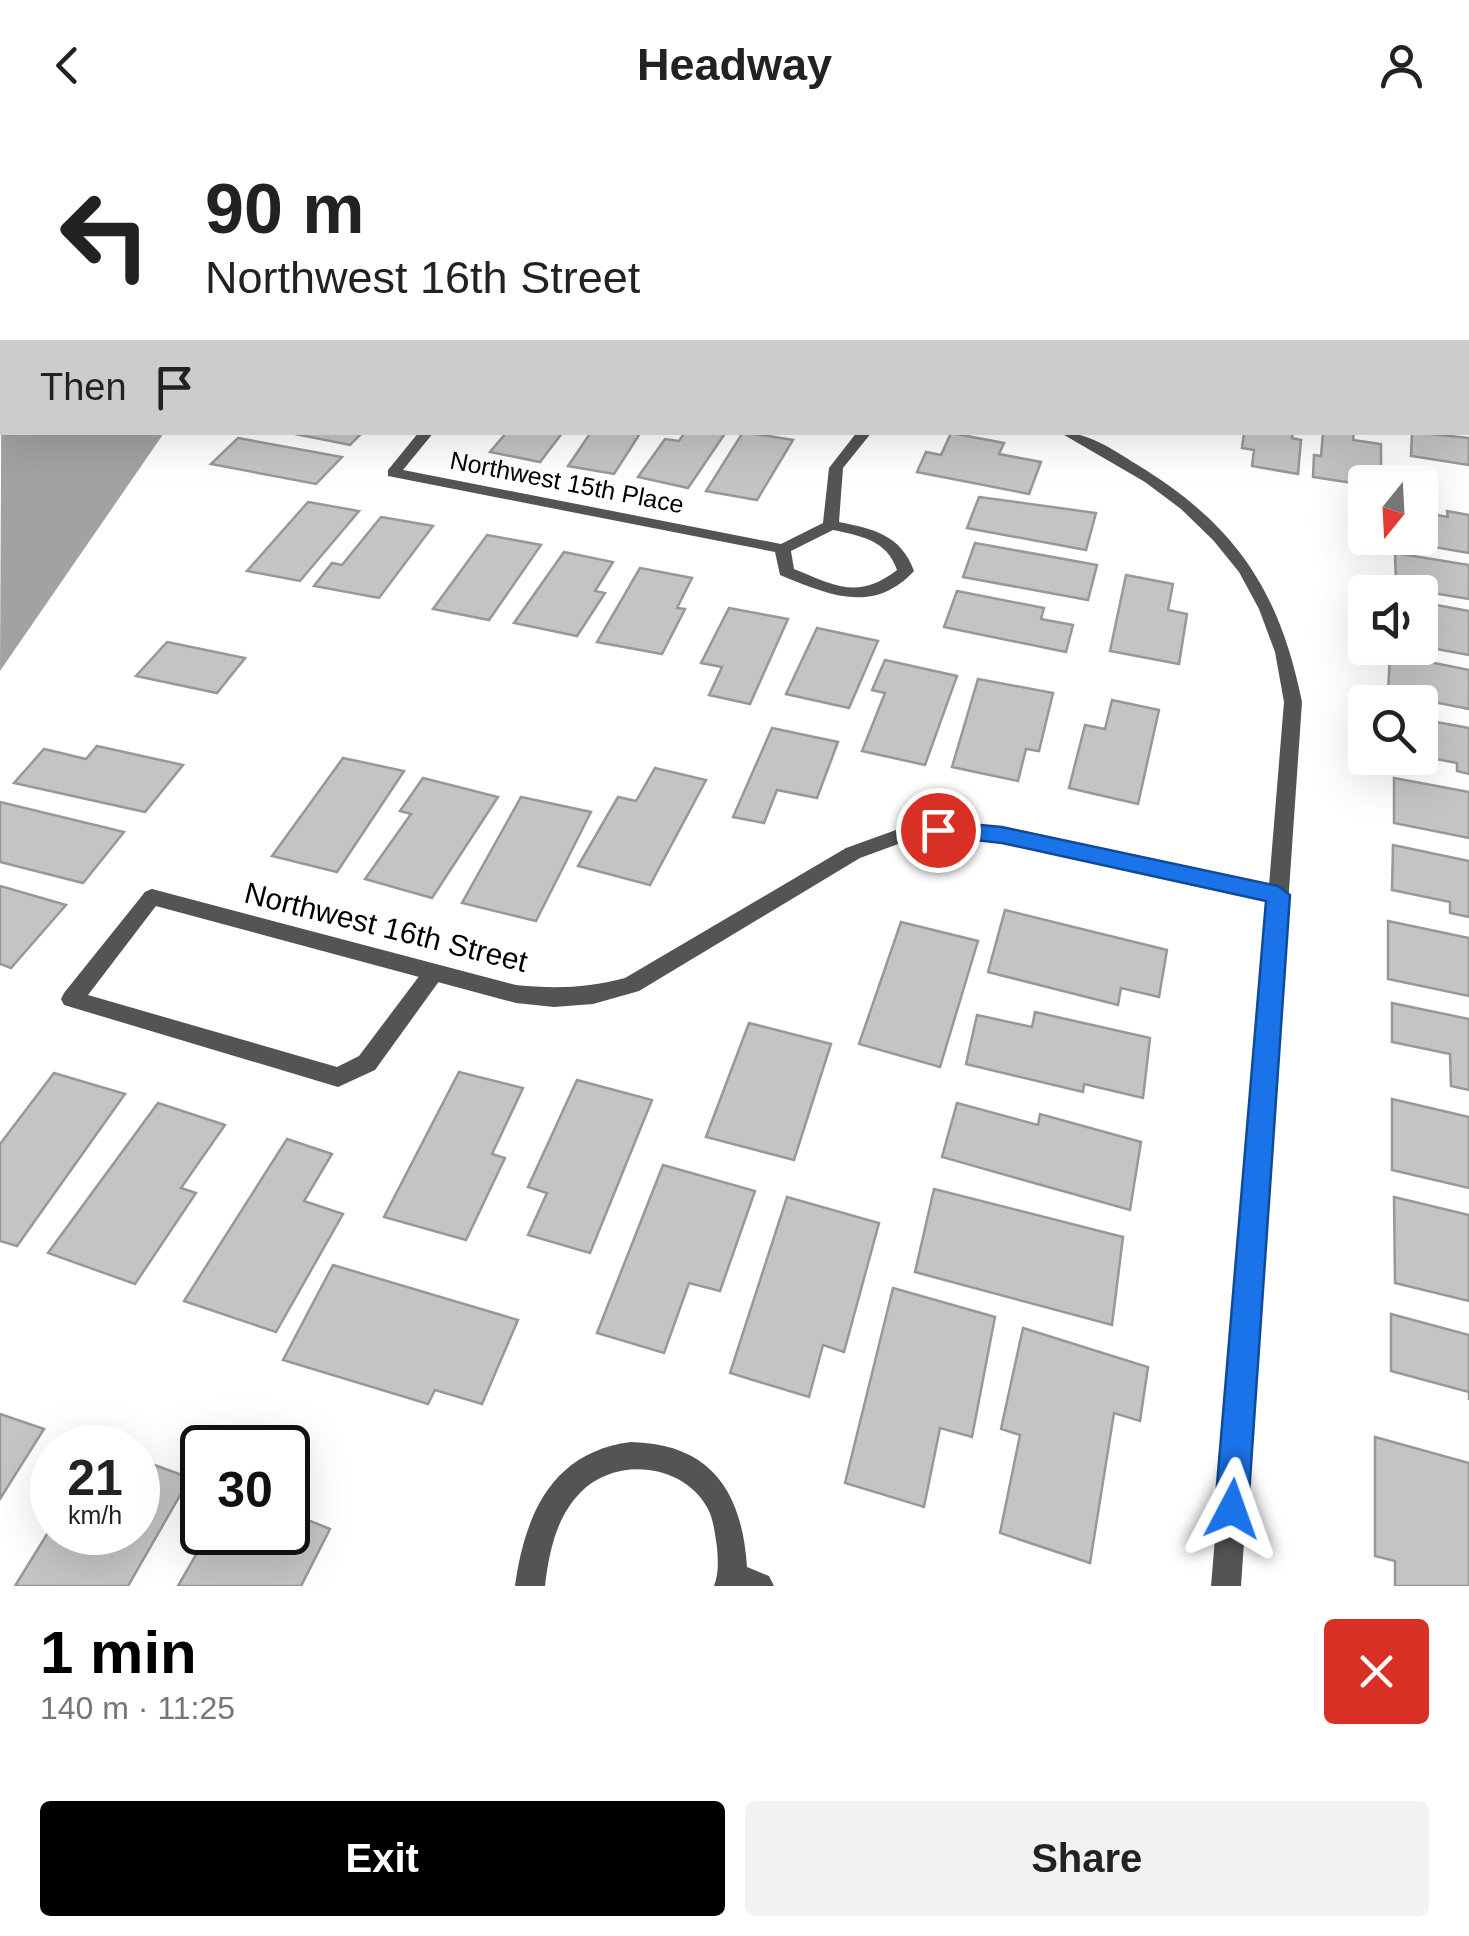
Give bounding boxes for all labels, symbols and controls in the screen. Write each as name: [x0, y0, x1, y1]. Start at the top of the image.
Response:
icon: back: [40, 38, 95, 93]
icon: person: [1374, 38, 1429, 93]
text: Headway: [637, 39, 832, 90]
icon: left: [40, 170, 170, 300]
text: 90 m: [205, 170, 365, 248]
text: Northwest 16th Street: [205, 252, 640, 303]
icon: arrive: [147, 360, 202, 415]
text: Then: [40, 366, 127, 408]
street label: Northwest 15th Place: [448, 446, 686, 518]
north arrow: [1348, 465, 1438, 555]
map controls: [1348, 465, 1438, 775]
button: sound: [1348, 575, 1438, 665]
button: search: [1348, 685, 1438, 775]
pin: [896, 788, 981, 873]
icon: arrive: [911, 803, 966, 858]
street label: Northwest 16th Street: [241, 876, 531, 978]
speed limit sign: 30: [180, 1425, 310, 1555]
text: 21: [67, 1450, 123, 1506]
position arrow: [1180, 1457, 1284, 1561]
text: km/h: [68, 1501, 122, 1529]
text: 1 min: [40, 1619, 197, 1686]
button: close: [1324, 1619, 1429, 1724]
text: 140 m · 11:25: [40, 1690, 235, 1726]
button: Exit: [40, 1801, 725, 1916]
button: Share: [745, 1801, 1429, 1916]

